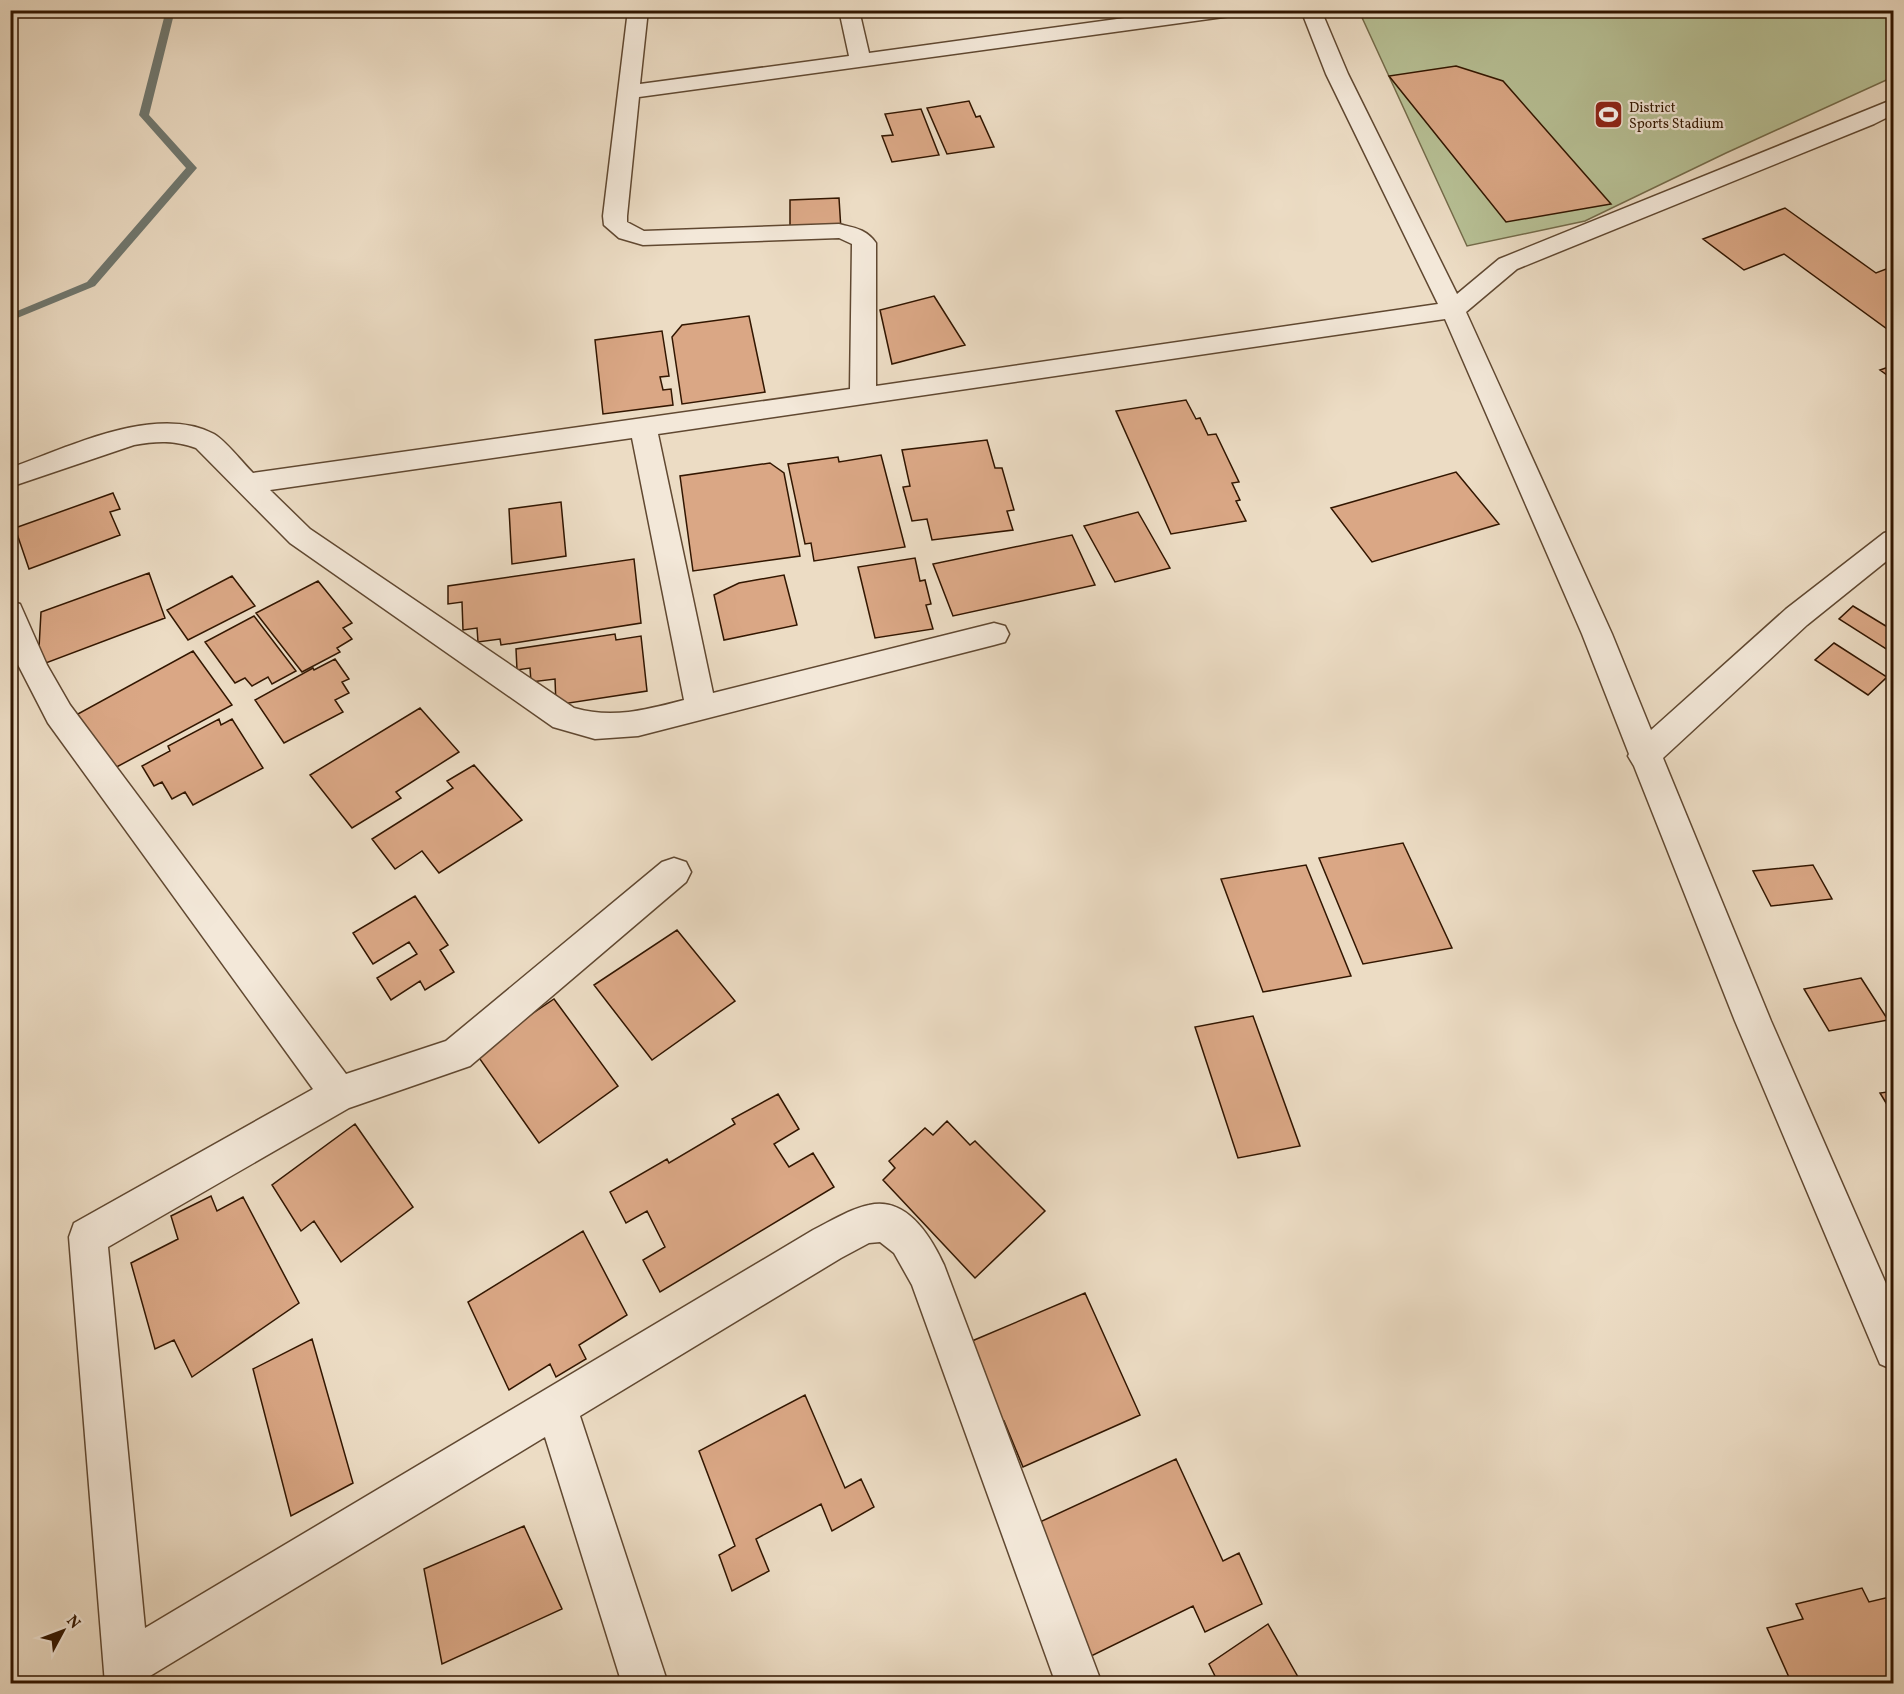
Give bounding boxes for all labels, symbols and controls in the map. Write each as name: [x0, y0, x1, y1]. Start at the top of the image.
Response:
sports icon: District Sports Stadium: [1592, 99, 1624, 131]
place label: District Sports Stadium: [1629, 99, 1724, 134]
north arrow: [33, 1601, 93, 1661]
text: N: [61, 1611, 85, 1634]

